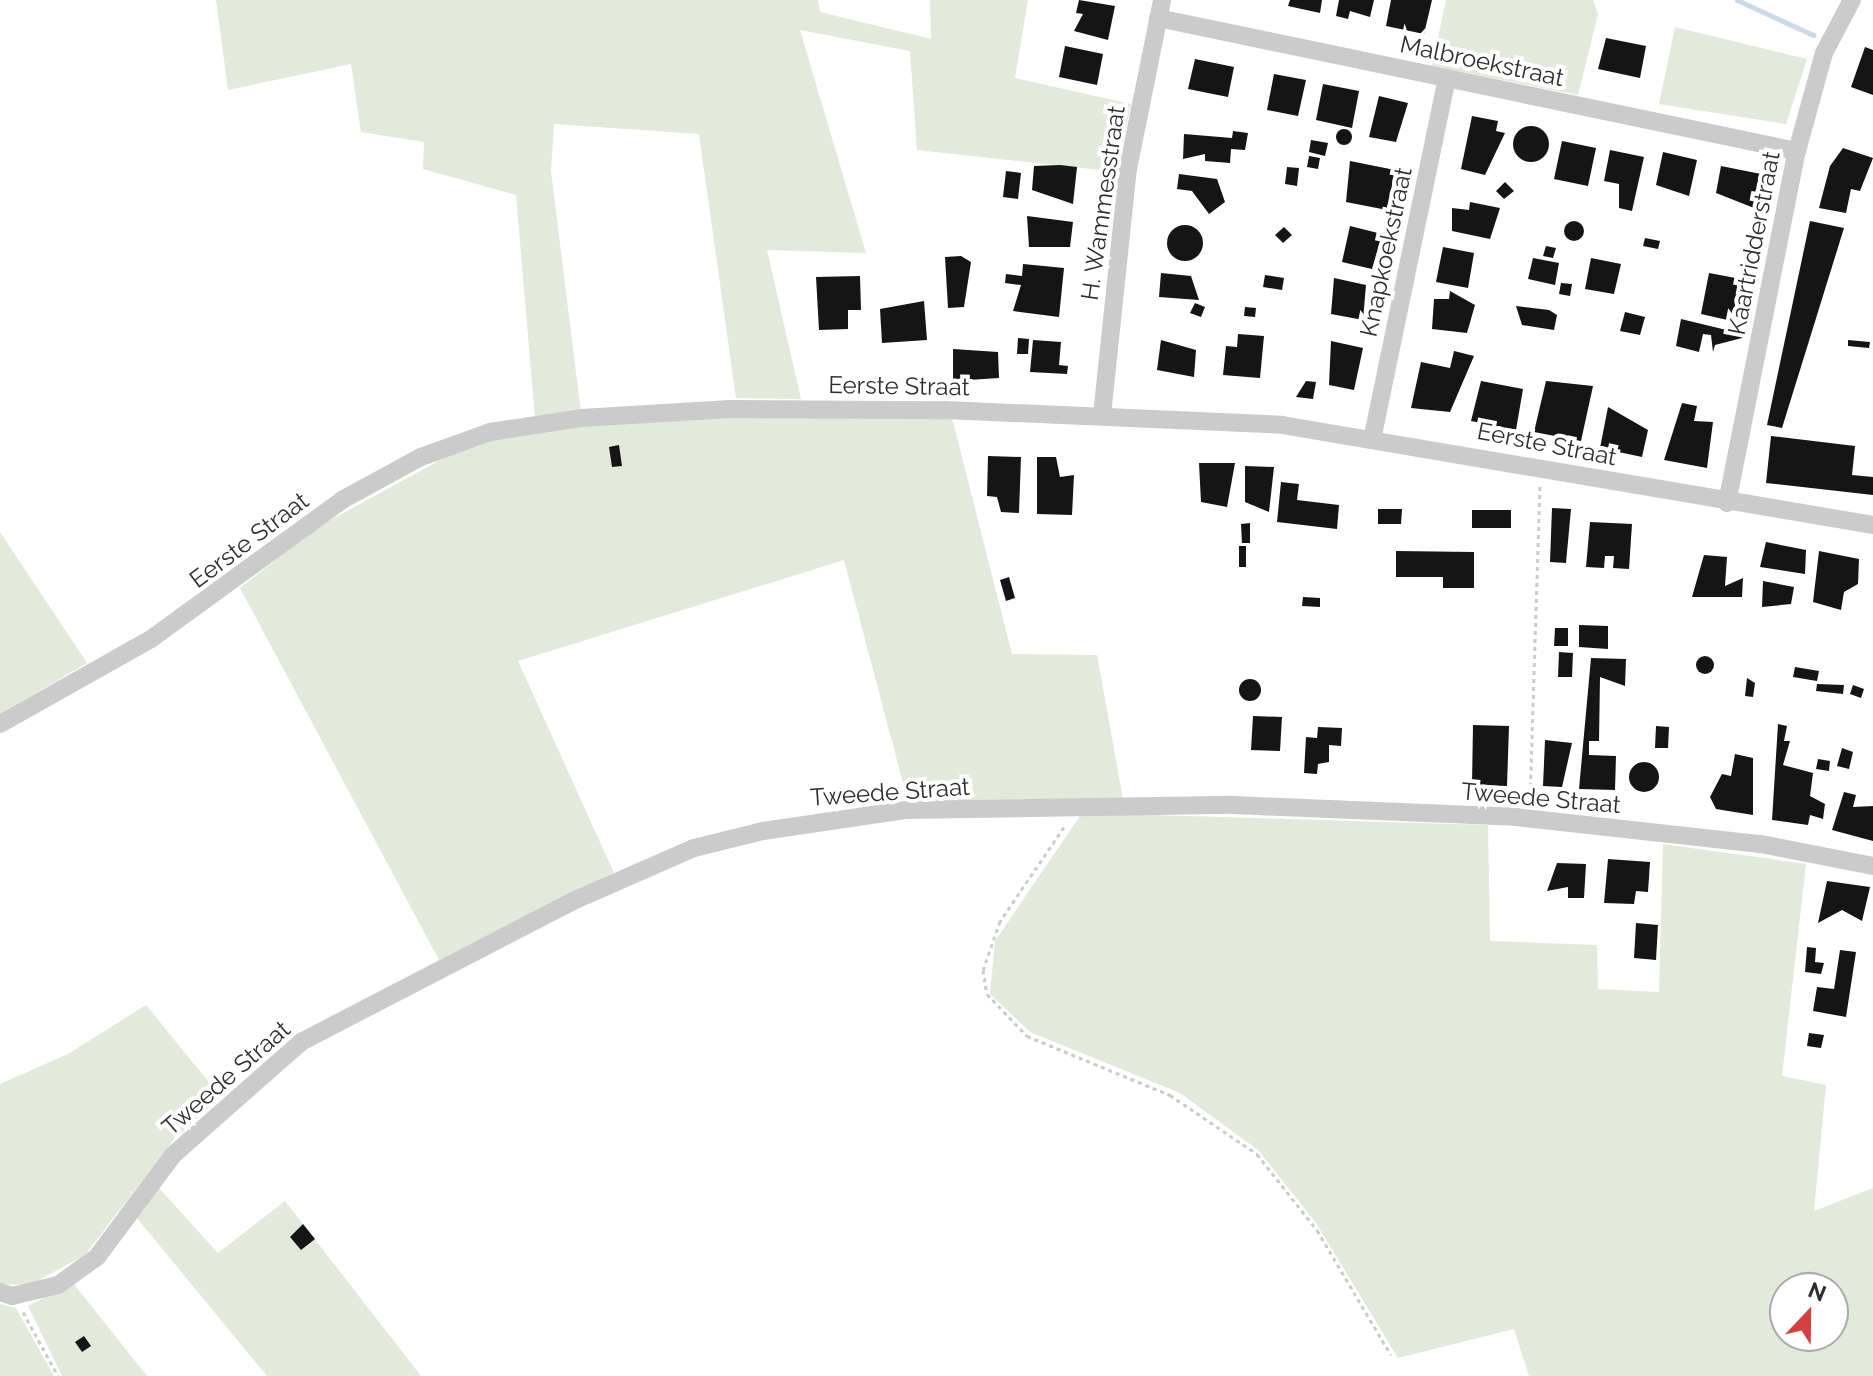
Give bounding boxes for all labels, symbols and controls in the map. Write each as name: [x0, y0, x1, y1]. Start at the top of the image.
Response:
street label: Malbroekstraat: [1398, 30, 1566, 92]
street label: H. Wammesstraat: [1075, 103, 1131, 303]
street label: Kaartridderstraat: [1722, 149, 1786, 337]
street label: Knapkoekstraat: [1354, 165, 1418, 339]
street label: Eerste Straat: [828, 370, 970, 402]
street label: Eerste Straat: [1475, 416, 1619, 472]
street label: Eerste Straat: [184, 486, 314, 594]
street label: Tweede Straat: [809, 772, 971, 812]
street label: Tweede Straat: [1460, 777, 1622, 819]
street label: Tweede Straat: [156, 1015, 296, 1141]
north arrow: [1769, 1272, 1849, 1352]
text: N: [1805, 1276, 1830, 1307]

